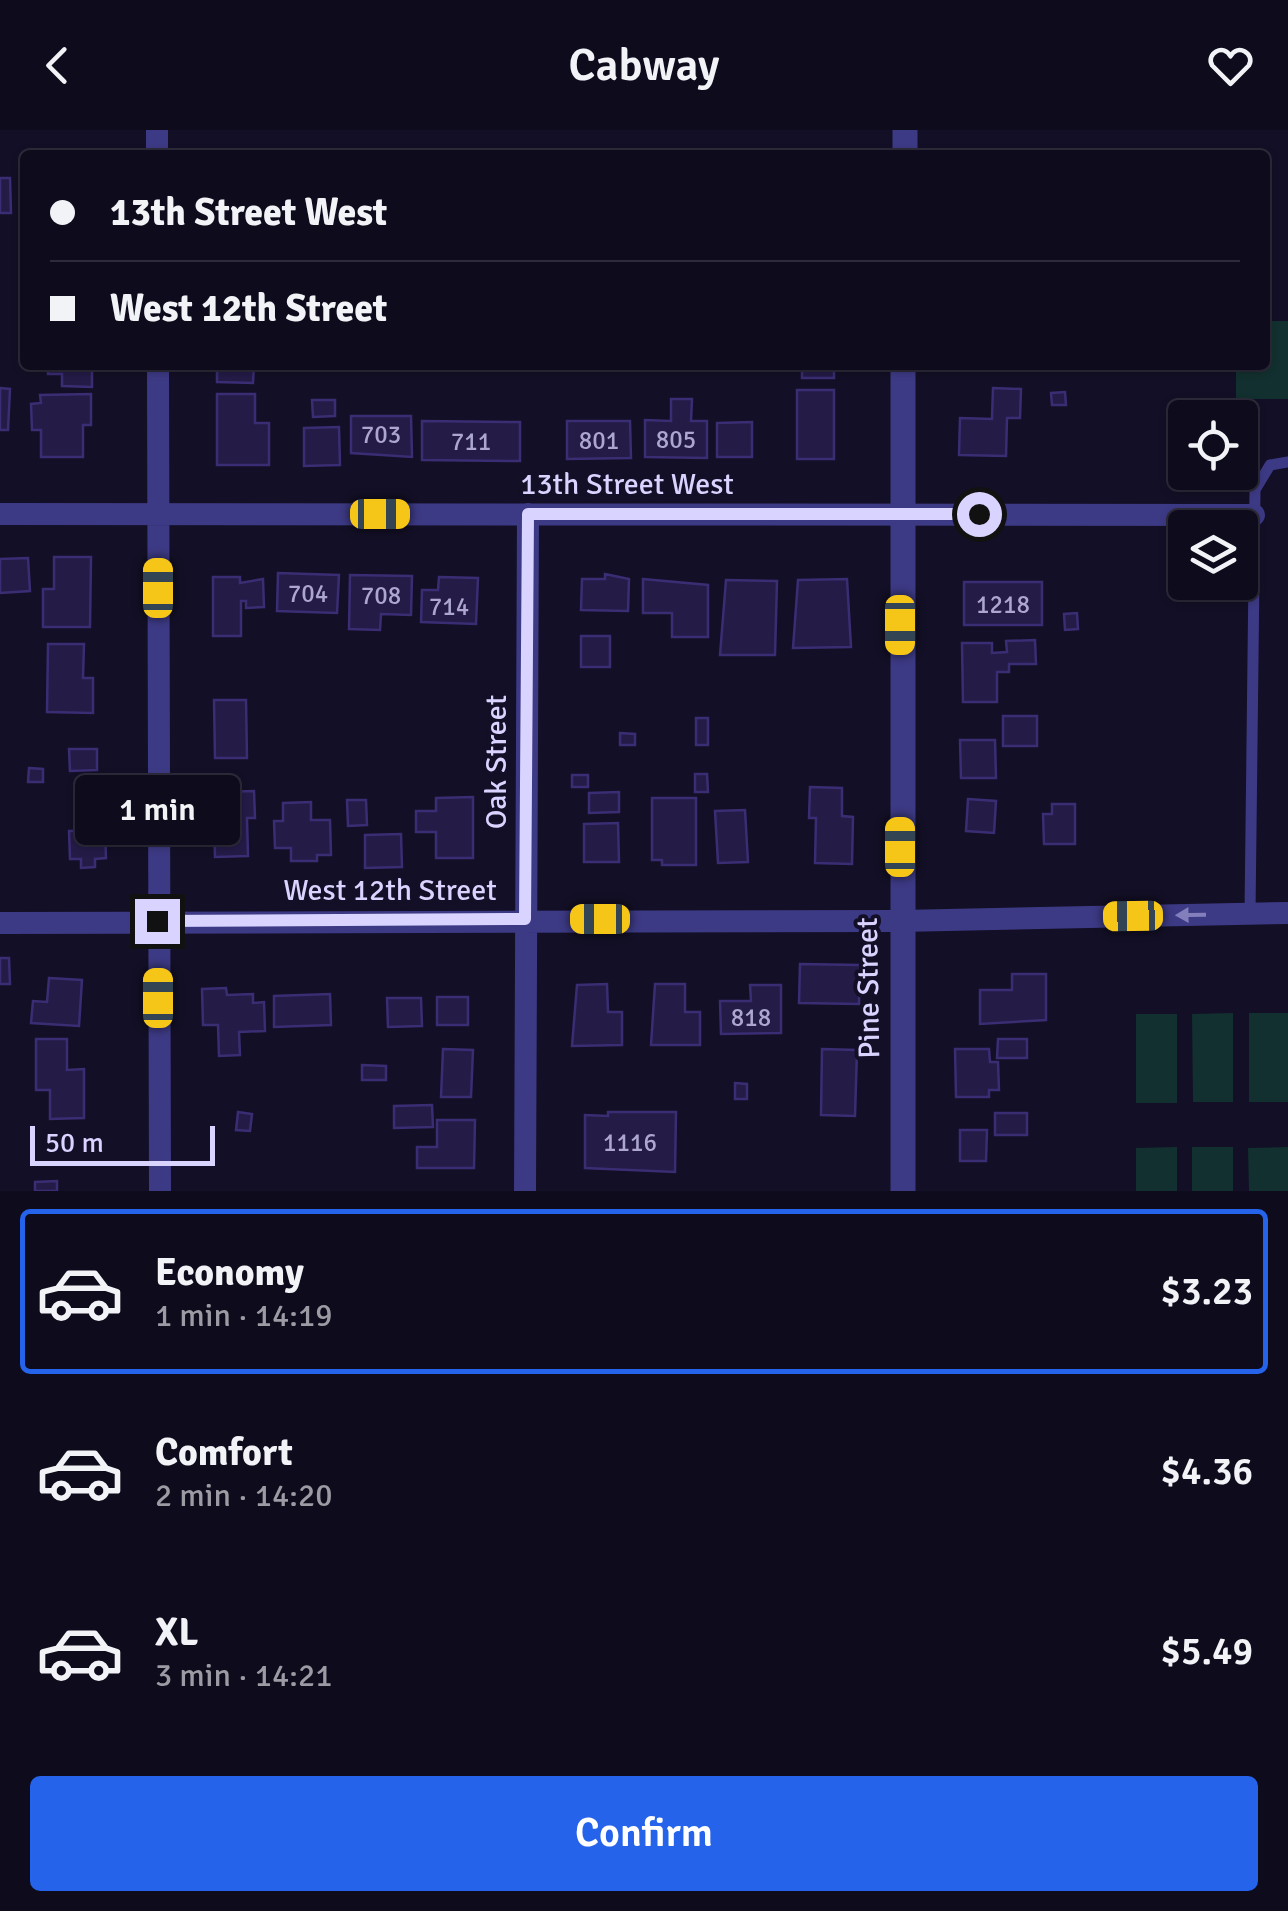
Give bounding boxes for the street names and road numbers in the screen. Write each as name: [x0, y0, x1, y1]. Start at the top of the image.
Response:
street label: 13th Street West: [520, 466, 734, 503]
street label: Oak Street: [478, 695, 515, 829]
street label: West 12th Street: [283, 872, 497, 909]
street label: Pine Street: [849, 917, 888, 1059]

